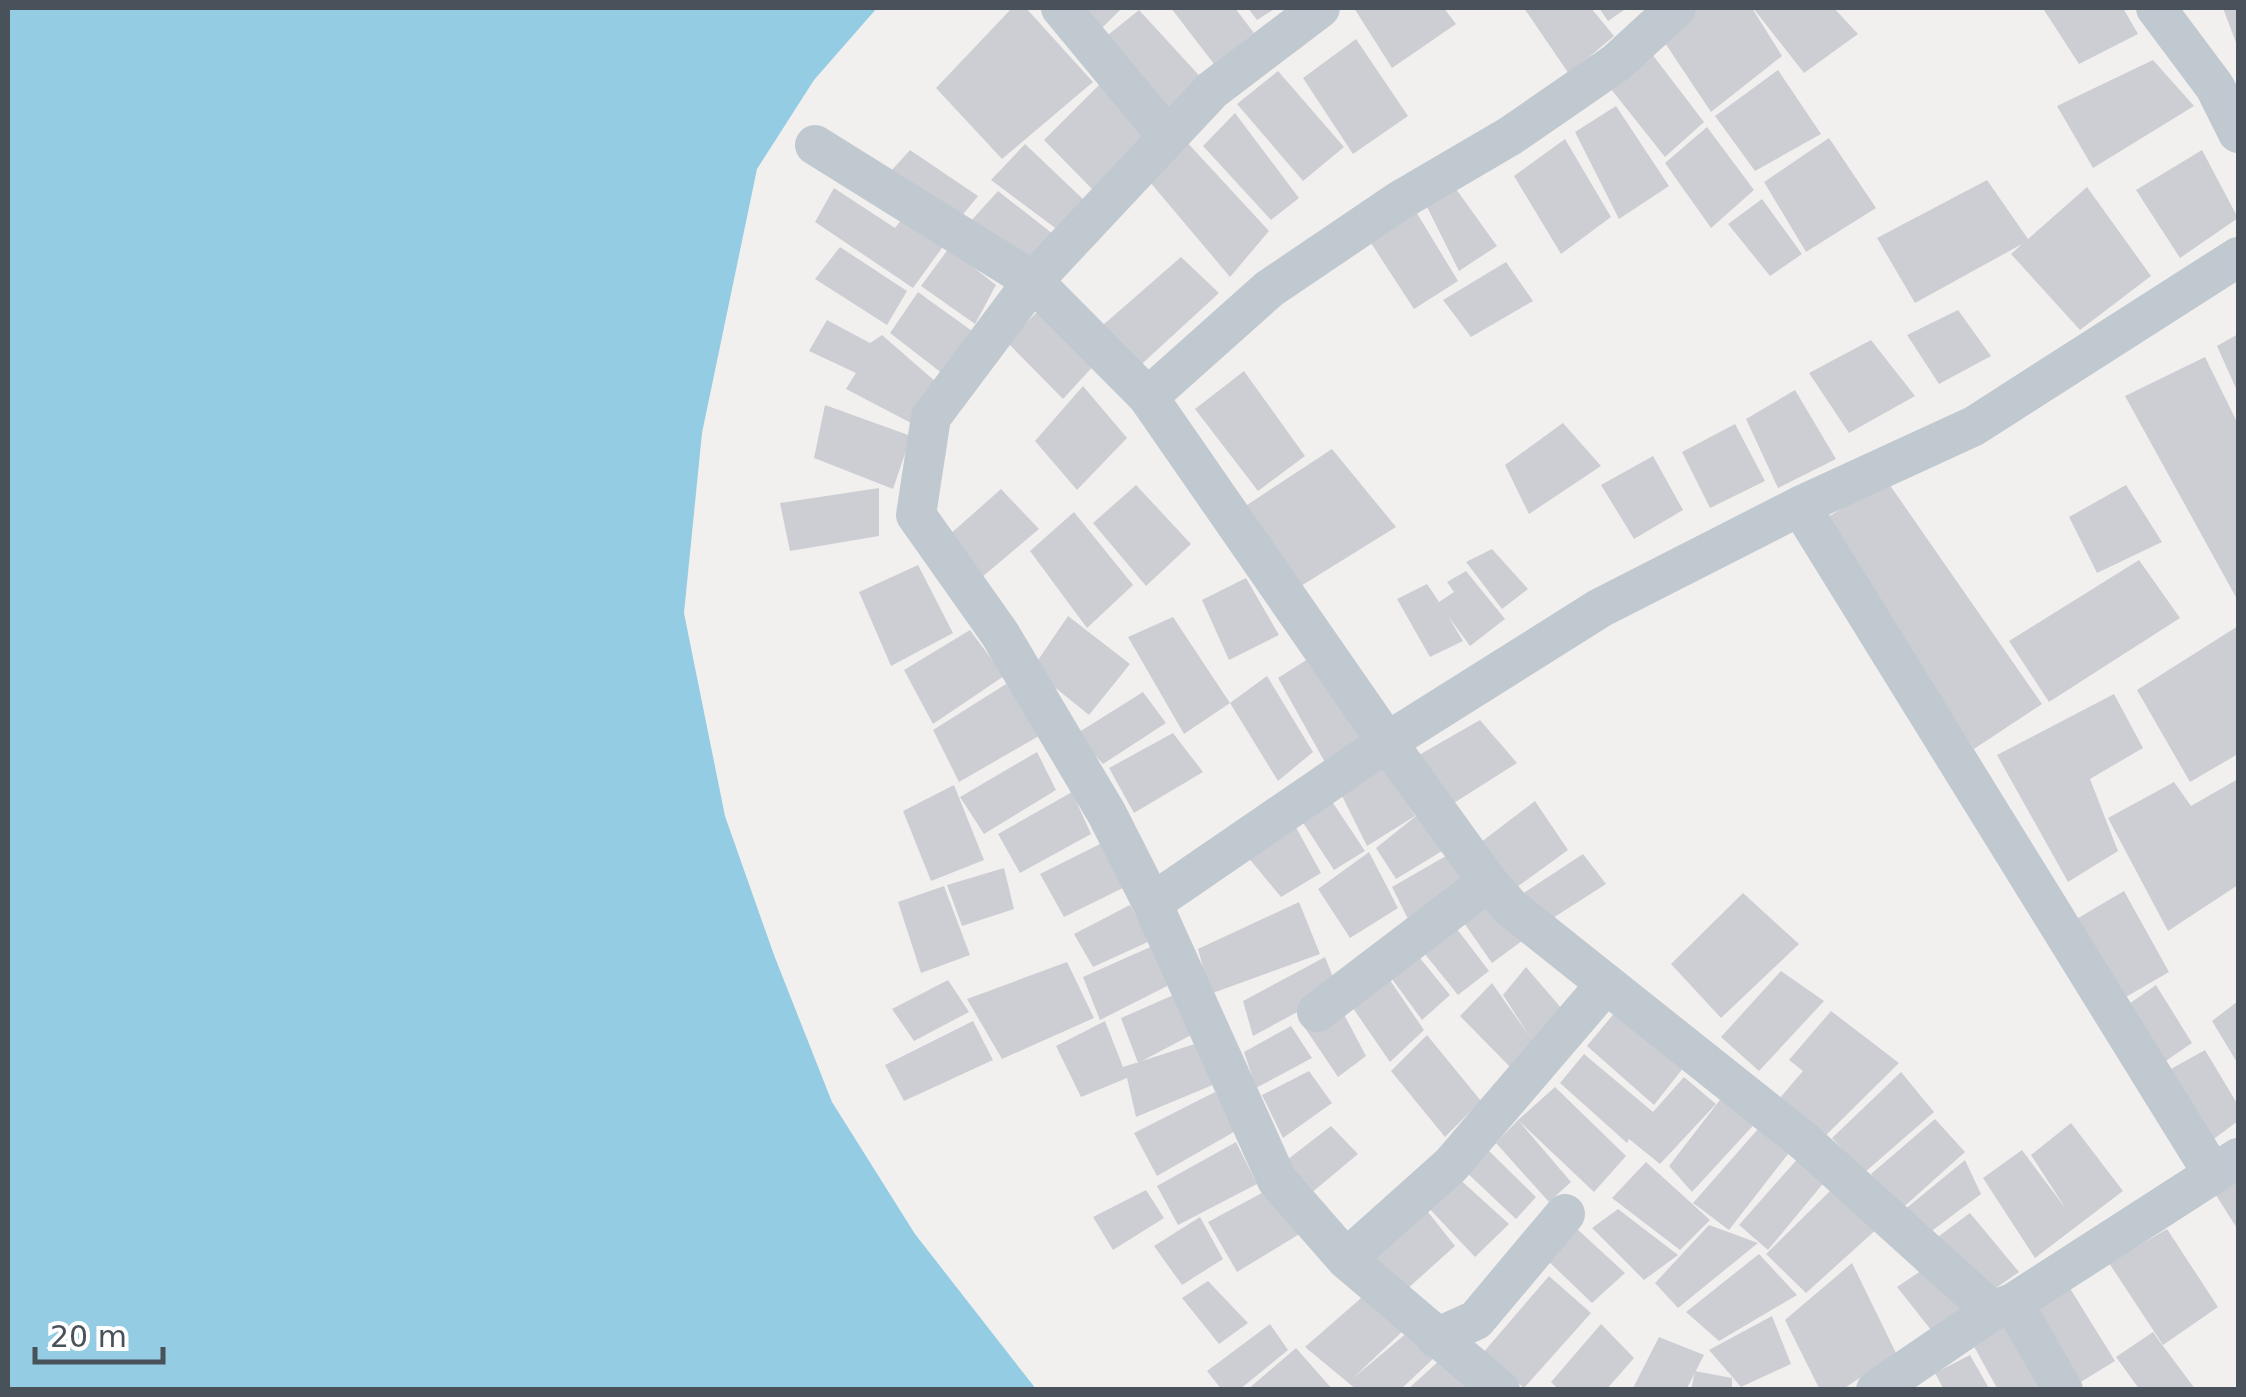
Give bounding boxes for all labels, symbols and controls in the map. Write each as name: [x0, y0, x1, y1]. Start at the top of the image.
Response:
scale bar: [35, 1302, 162, 1364]
text: 20 m: [50, 1319, 127, 1354]

